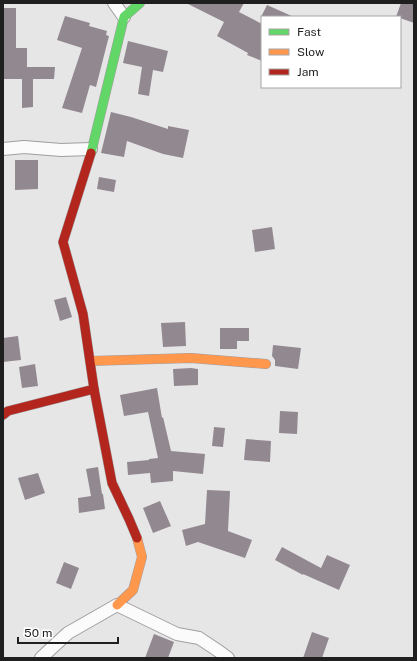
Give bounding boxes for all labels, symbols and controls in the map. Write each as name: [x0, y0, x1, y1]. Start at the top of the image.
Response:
legend: [261, 16, 401, 88]
text: Fast: [297, 25, 322, 39]
text: Slow: [297, 45, 325, 59]
text: Jam: [297, 65, 319, 79]
scale bar: [18, 619, 118, 645]
text: 50 m: [24, 626, 52, 640]

